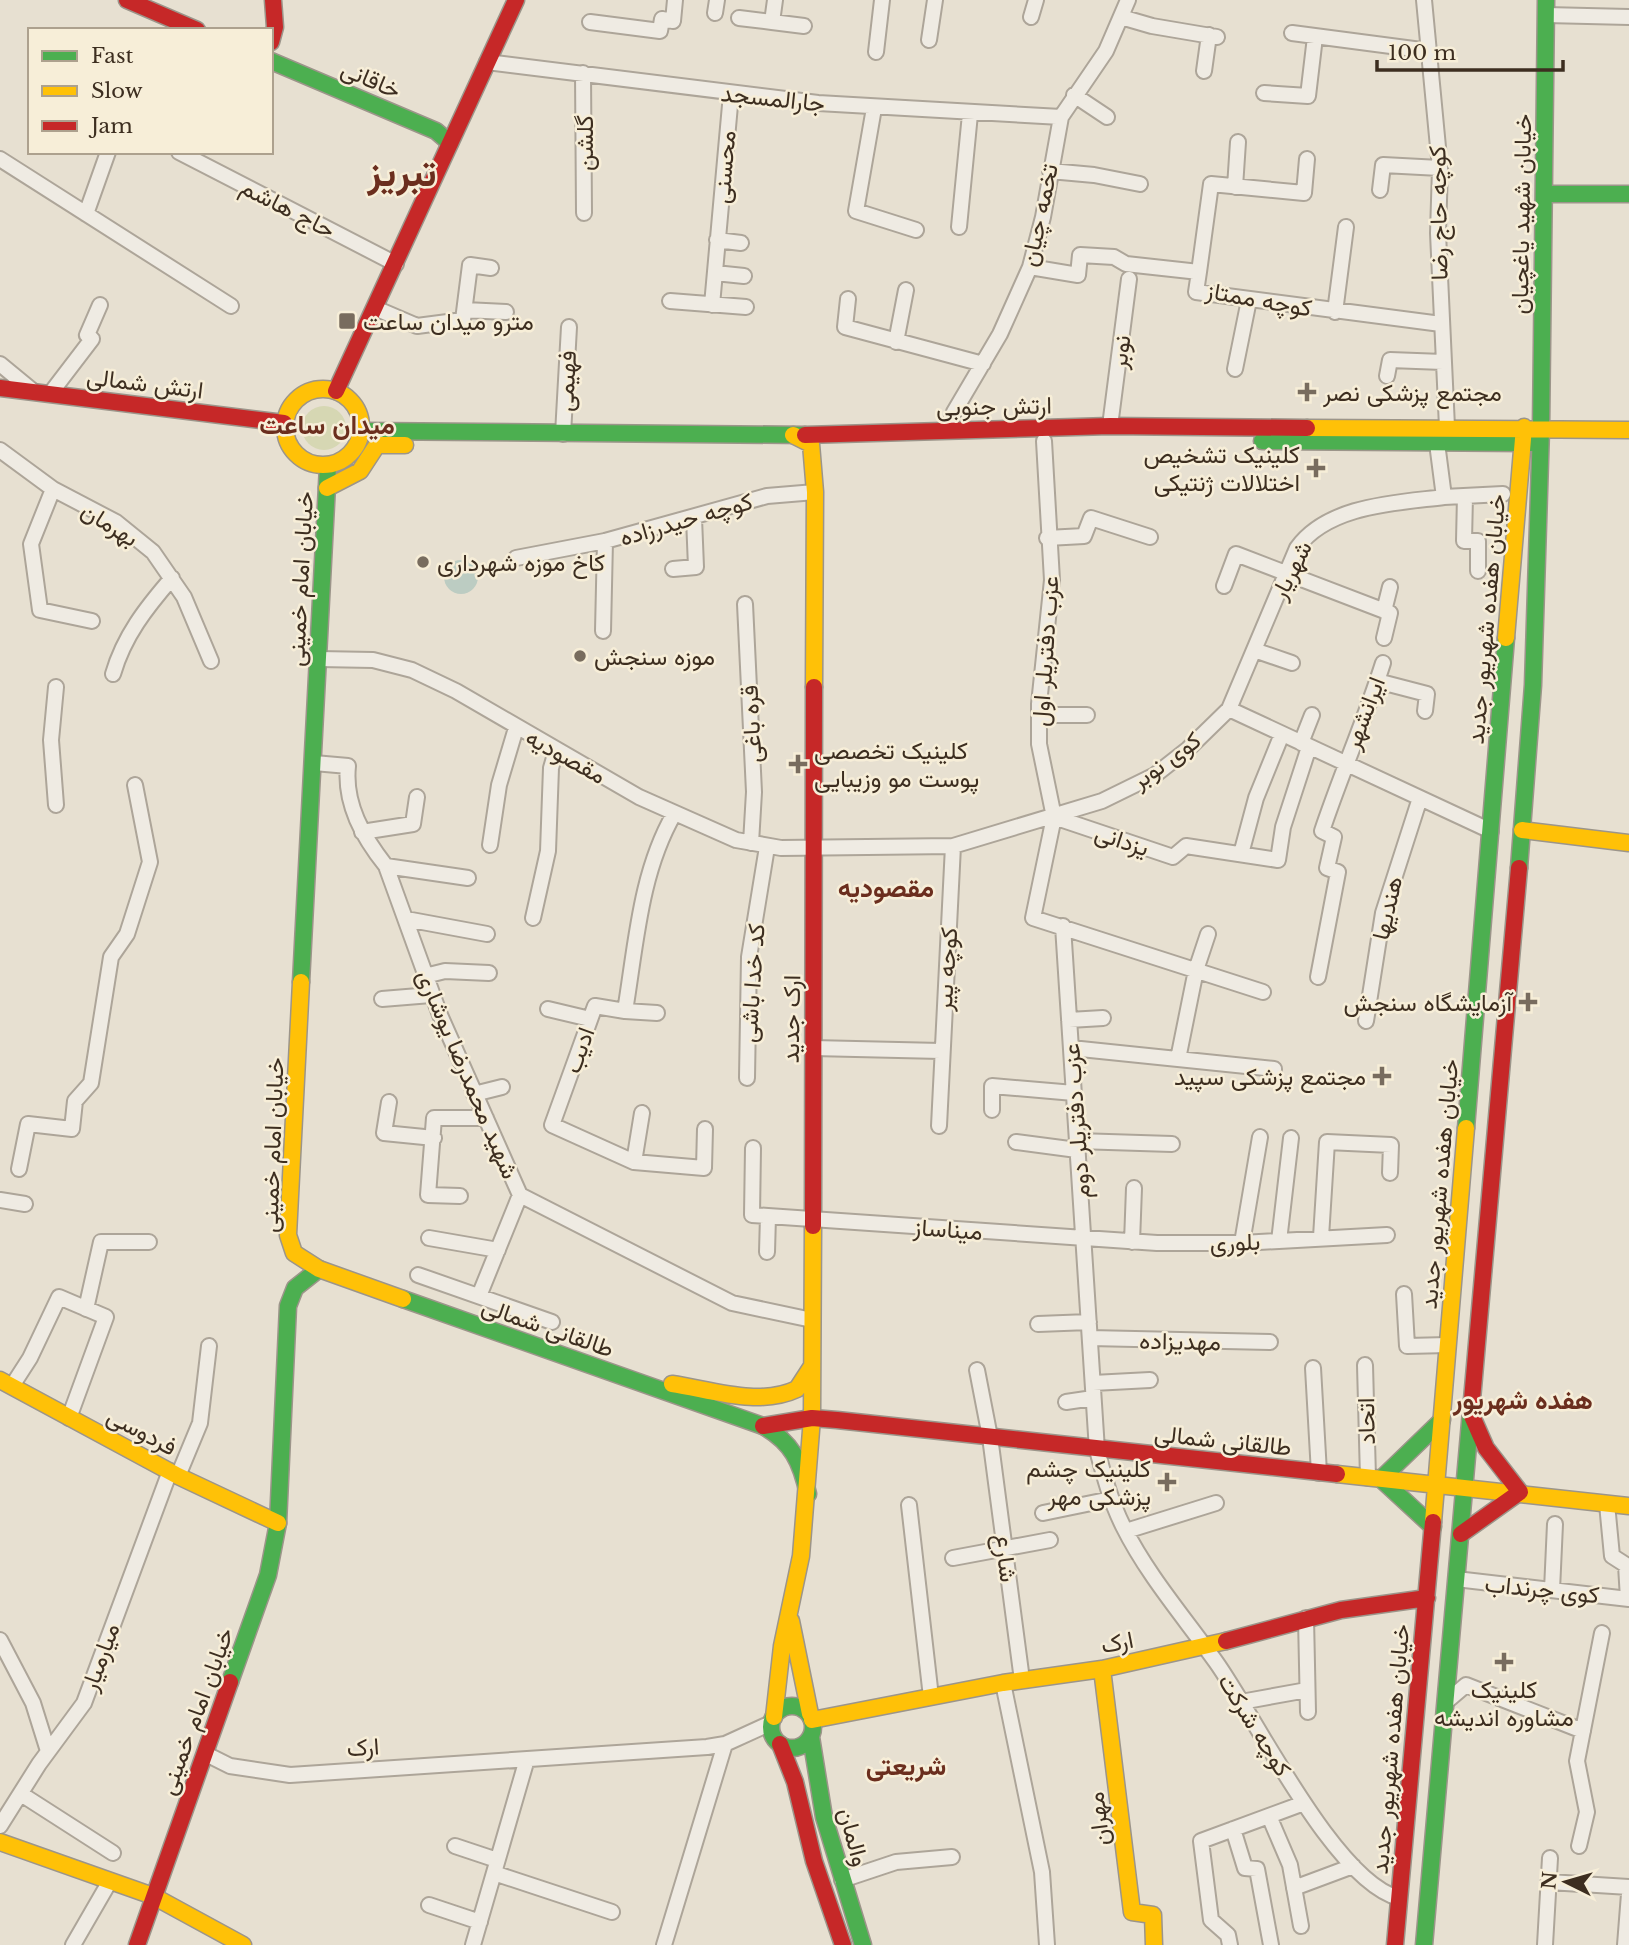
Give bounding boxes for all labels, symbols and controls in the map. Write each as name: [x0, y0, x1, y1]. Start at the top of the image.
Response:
legend: [28, 28, 273, 154]
scale bar: [1377, 28, 1562, 72]
text: 100 m: [1388, 40, 1456, 66]
text: Fast: [91, 43, 133, 69]
street label: خاقانی: [337, 54, 405, 104]
text: Slow: [91, 78, 143, 104]
street label: جارالمسجد: [719, 78, 827, 119]
text: Jam: [88, 113, 133, 139]
street label: خیابان شهید یاغچیان: [1505, 113, 1539, 315]
street label: گلشن: [570, 115, 599, 171]
street label: محسنی: [706, 129, 742, 205]
street label: کوچه حاج رضا: [1422, 145, 1456, 281]
district label: تبریز: [367, 149, 436, 197]
street label: تخمه چیان: [1014, 161, 1066, 269]
street label: حاج هاشم: [235, 172, 340, 246]
street label: کوچه ممتاز: [1202, 275, 1314, 325]
place label: مترو میدان ساعت: [363, 307, 534, 337]
marker: مترو میدان ساعت: [337, 311, 357, 331]
street label: نوبر: [1103, 333, 1137, 372]
street label: فهیمی: [550, 350, 583, 412]
street label: ارتش شمالی: [85, 361, 205, 406]
place label: مجتمع پزشکی نصر: [1322, 378, 1502, 410]
marker: مجتمع پزشکی نصر: [1297, 382, 1317, 402]
street label: ارتش جنوبی: [936, 390, 1052, 423]
district label: میدان ساعت: [259, 409, 395, 441]
place label: کلینیک تشخیص اختلالات ژنتیکی: [1144, 440, 1300, 498]
marker: کلینیک تشخیص اختلالات ژنتیکی: [1306, 458, 1326, 478]
street label: کوچه حیدرزاده: [616, 486, 756, 554]
street label: خیابان امام خمینی: [281, 491, 321, 668]
street label: خیابان هفده شهریور جدید: [1461, 493, 1512, 745]
street label: بهرمان: [76, 495, 144, 554]
street label: شهریار: [1264, 536, 1319, 606]
place label: کاخ موزه شهرداری: [437, 548, 605, 579]
marker: کاخ موزه شهرداری: [415, 554, 431, 570]
street label: عزب دفتریلر اول: [1025, 575, 1066, 727]
place label: موزه سنجش: [594, 642, 715, 672]
marker: موزه سنجش: [572, 648, 588, 664]
street label: ایرانشهر: [1337, 673, 1392, 755]
street label: قره باغی: [734, 684, 769, 764]
street label: مقصودیه: [520, 722, 611, 791]
street label: کوی نوبر: [1125, 725, 1207, 796]
place label: کلینیک تخصصی پوست مو وزیبایی: [814, 736, 979, 795]
marker: کلینیک تخصصی پوست مو وزیبایی: [788, 754, 808, 774]
street label: یزدانی: [1091, 818, 1153, 863]
district label: مقصودیه: [838, 872, 934, 904]
street label: هندیها: [1366, 873, 1409, 943]
street label: کد خدا باشی: [733, 922, 771, 1044]
street label: کوچه پیر: [929, 926, 965, 1013]
street label: شهید محمدرضا یوشاری: [410, 965, 525, 1183]
street label: ارک جدید: [776, 974, 807, 1064]
place label: آزمایشگاه سنجش: [1344, 988, 1514, 1018]
marker: آزمایشگاه سنجش: [1518, 992, 1538, 1012]
street label: ادیب: [557, 1023, 601, 1077]
street label: عزب دفتریلر دوم: [1056, 1042, 1098, 1200]
street label: خیابان امام خمینی: [254, 1057, 292, 1233]
street label: خیابان هفده شهریور جدید: [1414, 1058, 1465, 1310]
place label: مجتمع پزشکی سپید: [1174, 1062, 1366, 1094]
marker: مجتمع پزشکی سپید: [1372, 1066, 1392, 1086]
street label: میناساز: [911, 1212, 984, 1247]
street label: بلوری: [1209, 1227, 1261, 1258]
street label: طالقانی شمالی: [478, 1291, 618, 1363]
street label: مهدیزاده: [1139, 1326, 1221, 1357]
district label: هفده شهریور: [1452, 1384, 1593, 1416]
street label: اتحاد: [1351, 1397, 1381, 1445]
street label: فردوسی: [102, 1401, 182, 1462]
street label: طالقانی شمالی: [1153, 1418, 1293, 1462]
place label: کلینیک چشم پزشکی مهر: [1026, 1454, 1151, 1513]
marker: کلینیک چشم پزشکی مهر: [1157, 1472, 1177, 1492]
street label: شارع: [987, 1532, 1023, 1584]
street label: کوی چرنداب: [1483, 1569, 1601, 1611]
street label: میارمیار: [74, 1619, 127, 1696]
street label: خیابان هفده شهریور جدید: [1365, 1623, 1416, 1875]
street label: خیابان امام خمینی: [152, 1624, 242, 1799]
street label: ارک: [1098, 1625, 1136, 1660]
marker: کلینیک مشاوره اندیشه: [1494, 1652, 1514, 1672]
street label: کوچه شرکت: [1210, 1668, 1298, 1783]
place label: کلینیک مشاوره اندیشه: [1434, 1675, 1574, 1733]
street label: ارک: [346, 1731, 380, 1764]
district label: شریعتی: [866, 1750, 946, 1782]
street label: مهران: [1080, 1790, 1117, 1848]
street label: والمان: [831, 1805, 876, 1870]
north arrow: [1531, 1847, 1601, 1917]
text: N: [1537, 1871, 1562, 1890]

